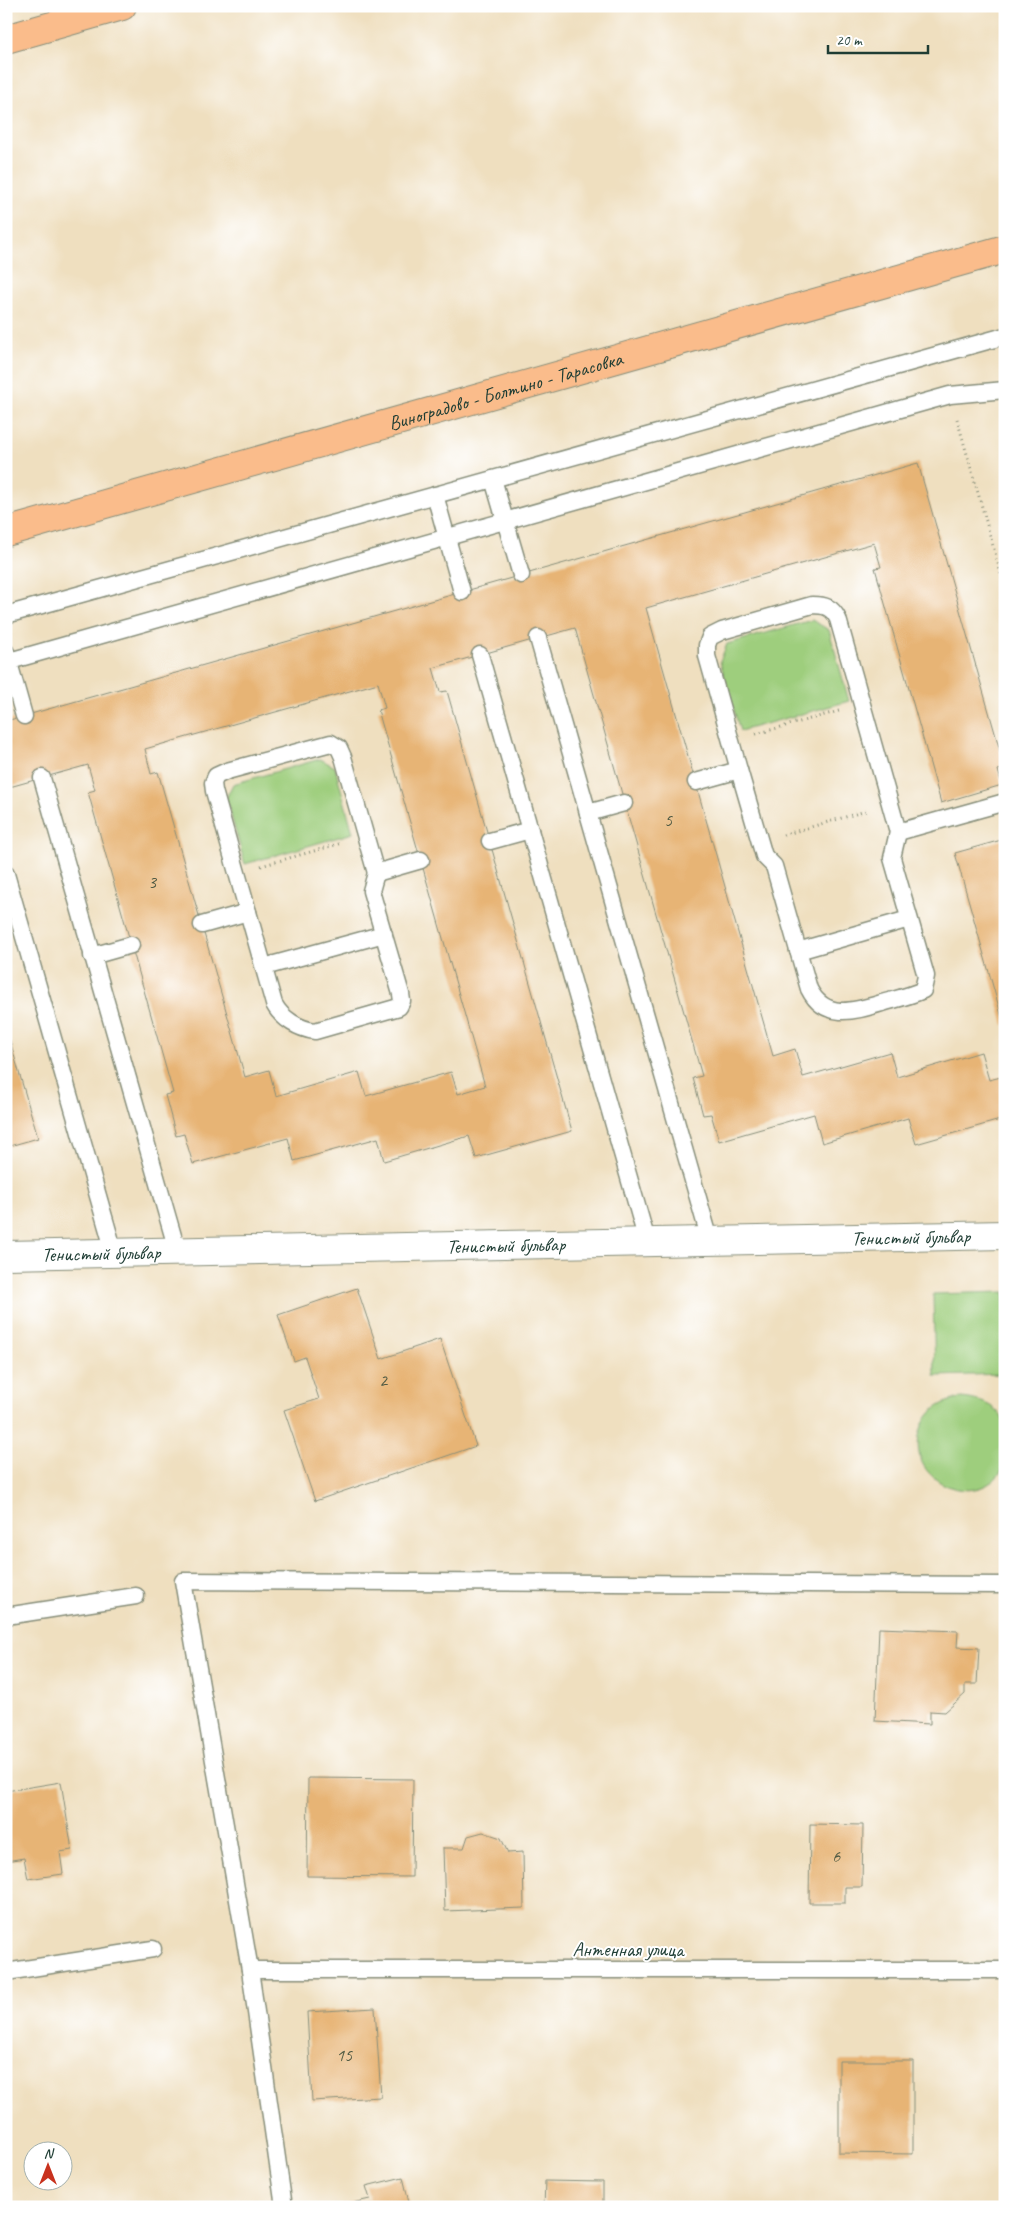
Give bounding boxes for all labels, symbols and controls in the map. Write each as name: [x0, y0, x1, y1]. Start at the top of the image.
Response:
scale bar: [828, 22, 928, 54]
text: 20 m: [836, 31, 863, 50]
street label: Виноградово - Болтино - Тарасовка: [385, 345, 626, 436]
house number: 5: [664, 809, 673, 831]
house number: 3: [148, 871, 158, 893]
street label: Тенистый бульвар: [851, 1223, 972, 1251]
street label: Тенистый бульвар: [446, 1231, 567, 1259]
street label: Тенистый бульвар: [41, 1239, 162, 1267]
house number: 2: [379, 1369, 389, 1391]
house number: 6: [832, 1845, 841, 1867]
street label: Антенная улица: [573, 1937, 685, 1962]
house number: 15: [336, 2044, 353, 2066]
north arrow: [22, 2140, 72, 2190]
text: N: [44, 2145, 55, 2162]

